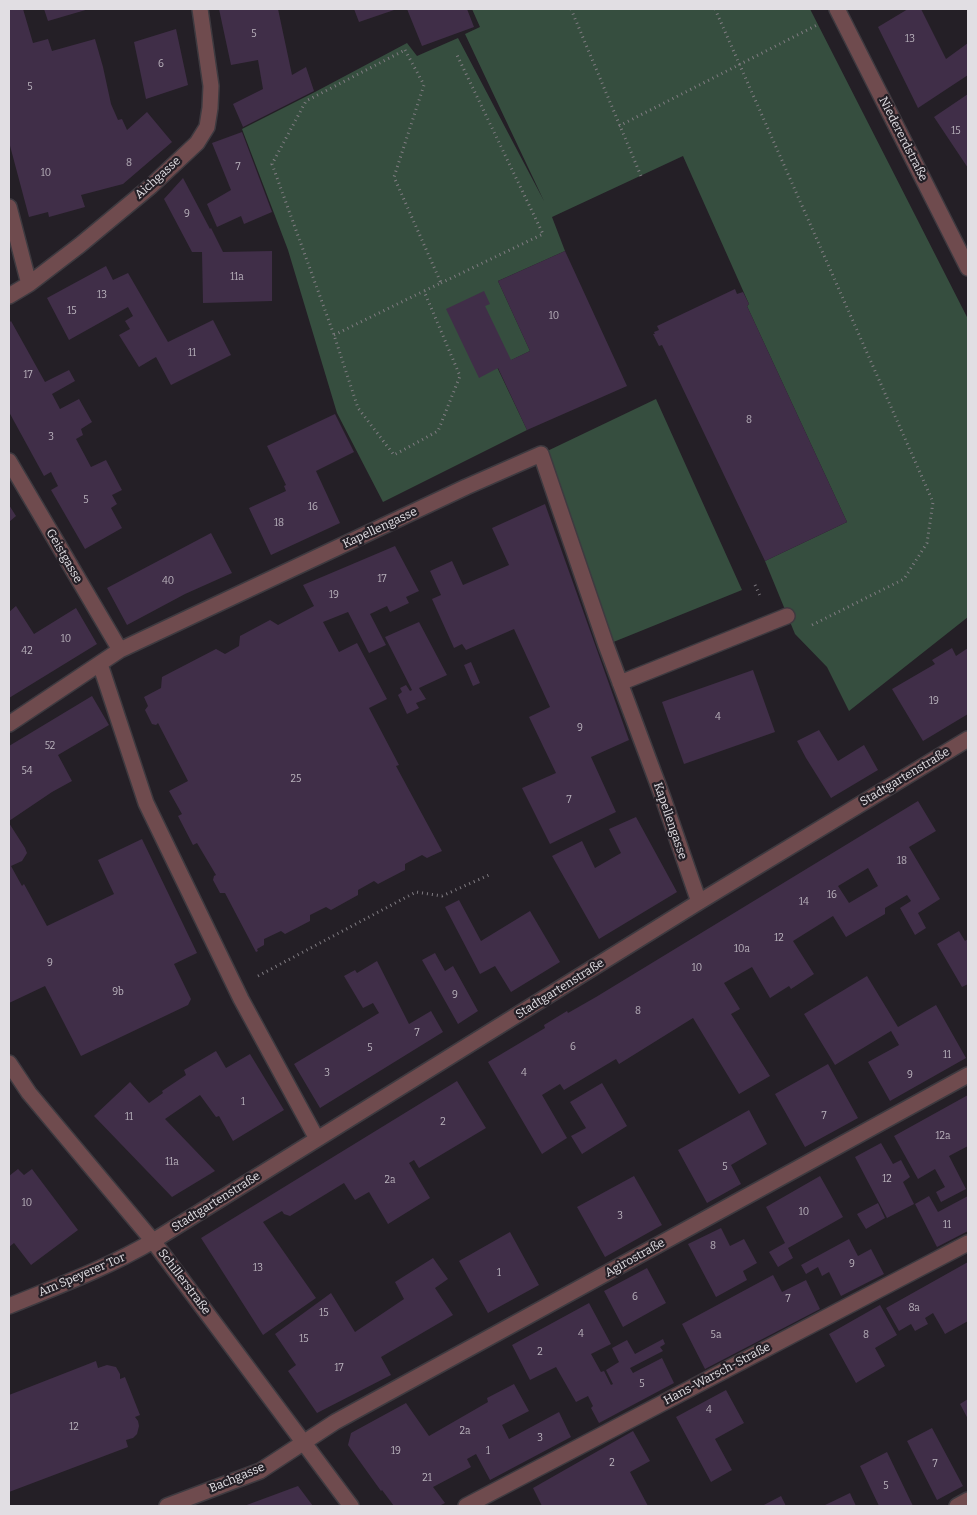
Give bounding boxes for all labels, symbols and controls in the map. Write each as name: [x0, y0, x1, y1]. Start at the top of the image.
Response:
house number: 5: [251, 28, 257, 40]
house number: 13: [905, 33, 915, 45]
house number: 6: [158, 58, 164, 70]
house number: 5: [27, 81, 33, 93]
street label: Niedererdstraße: [876, 94, 930, 184]
house number: 15: [951, 125, 961, 137]
street label: Aichgasse: [132, 154, 184, 202]
house number: 8: [126, 157, 132, 169]
house number: 7: [235, 161, 241, 173]
house number: 10: [41, 167, 51, 179]
house number: 9: [184, 208, 190, 220]
house number: 11a: [230, 271, 244, 283]
house number: 13: [97, 289, 107, 301]
house number: 15: [67, 305, 77, 317]
house number: 10: [549, 310, 559, 322]
house number: 11: [188, 347, 196, 359]
house number: 17: [24, 369, 32, 381]
house number: 8: [746, 414, 752, 426]
house number: 3: [48, 431, 54, 443]
house number: 5: [83, 494, 89, 506]
house number: 16: [308, 501, 318, 513]
street label: Kapellengasse: [340, 504, 420, 552]
house number: 18: [274, 517, 284, 529]
street label: Geistgasse: [43, 526, 85, 586]
house number: 17: [378, 573, 386, 585]
house number: 40: [162, 575, 174, 587]
house number: 19: [329, 589, 339, 601]
house number: 10: [61, 633, 71, 645]
house number: 42: [21, 645, 33, 657]
house number: 19: [929, 695, 939, 707]
house number: 4: [715, 711, 721, 723]
house number: 9: [577, 722, 583, 734]
house number: 52: [45, 740, 55, 752]
street label: Stadtgartenstraße: [858, 745, 952, 809]
house number: 54: [21, 765, 33, 777]
house number: 25: [291, 773, 301, 785]
street label: Kapellengasse: [650, 781, 690, 861]
house number: 7: [566, 794, 572, 806]
house number: 18: [897, 855, 907, 867]
house number: 16: [827, 889, 837, 901]
house number: 14: [799, 896, 809, 908]
house number: 12: [774, 932, 784, 944]
house number: 10a: [734, 943, 750, 955]
street label: Stadtgartenstraße: [513, 956, 607, 1022]
house number: 9: [47, 957, 53, 969]
house number: 10: [692, 962, 702, 974]
house number: 9b: [112, 986, 124, 998]
house number: 9: [452, 989, 458, 1001]
house number: 8: [635, 1005, 641, 1017]
house number: 7: [414, 1027, 420, 1039]
house number: 6: [570, 1041, 576, 1053]
house number: 5: [367, 1042, 373, 1054]
house number: 11: [943, 1049, 951, 1061]
house number: 3: [324, 1067, 330, 1079]
house number: 4: [521, 1067, 527, 1079]
house number: 9: [907, 1069, 913, 1081]
house number: 1: [241, 1096, 245, 1108]
house number: 7: [821, 1110, 827, 1122]
house number: 11: [125, 1111, 133, 1123]
house number: 2: [440, 1116, 446, 1128]
house number: 12a: [936, 1130, 950, 1142]
house number: 11a: [165, 1156, 179, 1168]
house number: 5: [722, 1161, 728, 1173]
street label: Stadtgartenstraße: [169, 1169, 263, 1235]
house number: 12: [882, 1173, 892, 1185]
house number: 2a: [385, 1174, 395, 1186]
house number: 10: [22, 1197, 32, 1209]
house number: 10: [799, 1206, 809, 1218]
house number: 3: [617, 1210, 623, 1222]
house number: 11: [943, 1219, 951, 1231]
street label: Agirostraße: [603, 1236, 667, 1280]
house number: 8: [710, 1240, 716, 1252]
street label: Schillerstraße: [155, 1246, 213, 1318]
street label: Am Speyerer Tor: [36, 1250, 128, 1300]
house number: 9: [849, 1258, 855, 1270]
house number: 13: [253, 1262, 263, 1274]
house number: 1: [497, 1267, 501, 1279]
house number: 6: [632, 1291, 638, 1303]
house number: 7: [785, 1293, 791, 1305]
house number: 8a: [908, 1302, 920, 1314]
house number: 15: [319, 1307, 329, 1319]
house number: 4: [578, 1328, 584, 1340]
house number: 5a: [711, 1329, 721, 1341]
house number: 8: [863, 1329, 869, 1341]
house number: 15: [299, 1333, 309, 1345]
street label: Hans-Warsch-Straße: [661, 1340, 773, 1408]
house number: 2: [537, 1346, 543, 1358]
house number: 17: [335, 1362, 343, 1374]
house number: 5: [639, 1378, 645, 1390]
house number: 4: [706, 1404, 712, 1416]
house number: 12: [69, 1421, 79, 1433]
house number: 2a: [460, 1425, 470, 1437]
house number: 3: [537, 1432, 543, 1444]
house number: 19: [391, 1445, 401, 1457]
house number: 1: [486, 1445, 490, 1457]
house number: 2: [609, 1457, 615, 1469]
house number: 7: [932, 1458, 938, 1470]
street label: Bachgasse: [207, 1460, 267, 1496]
house number: 21: [422, 1472, 432, 1484]
house number: 5: [883, 1480, 889, 1492]

